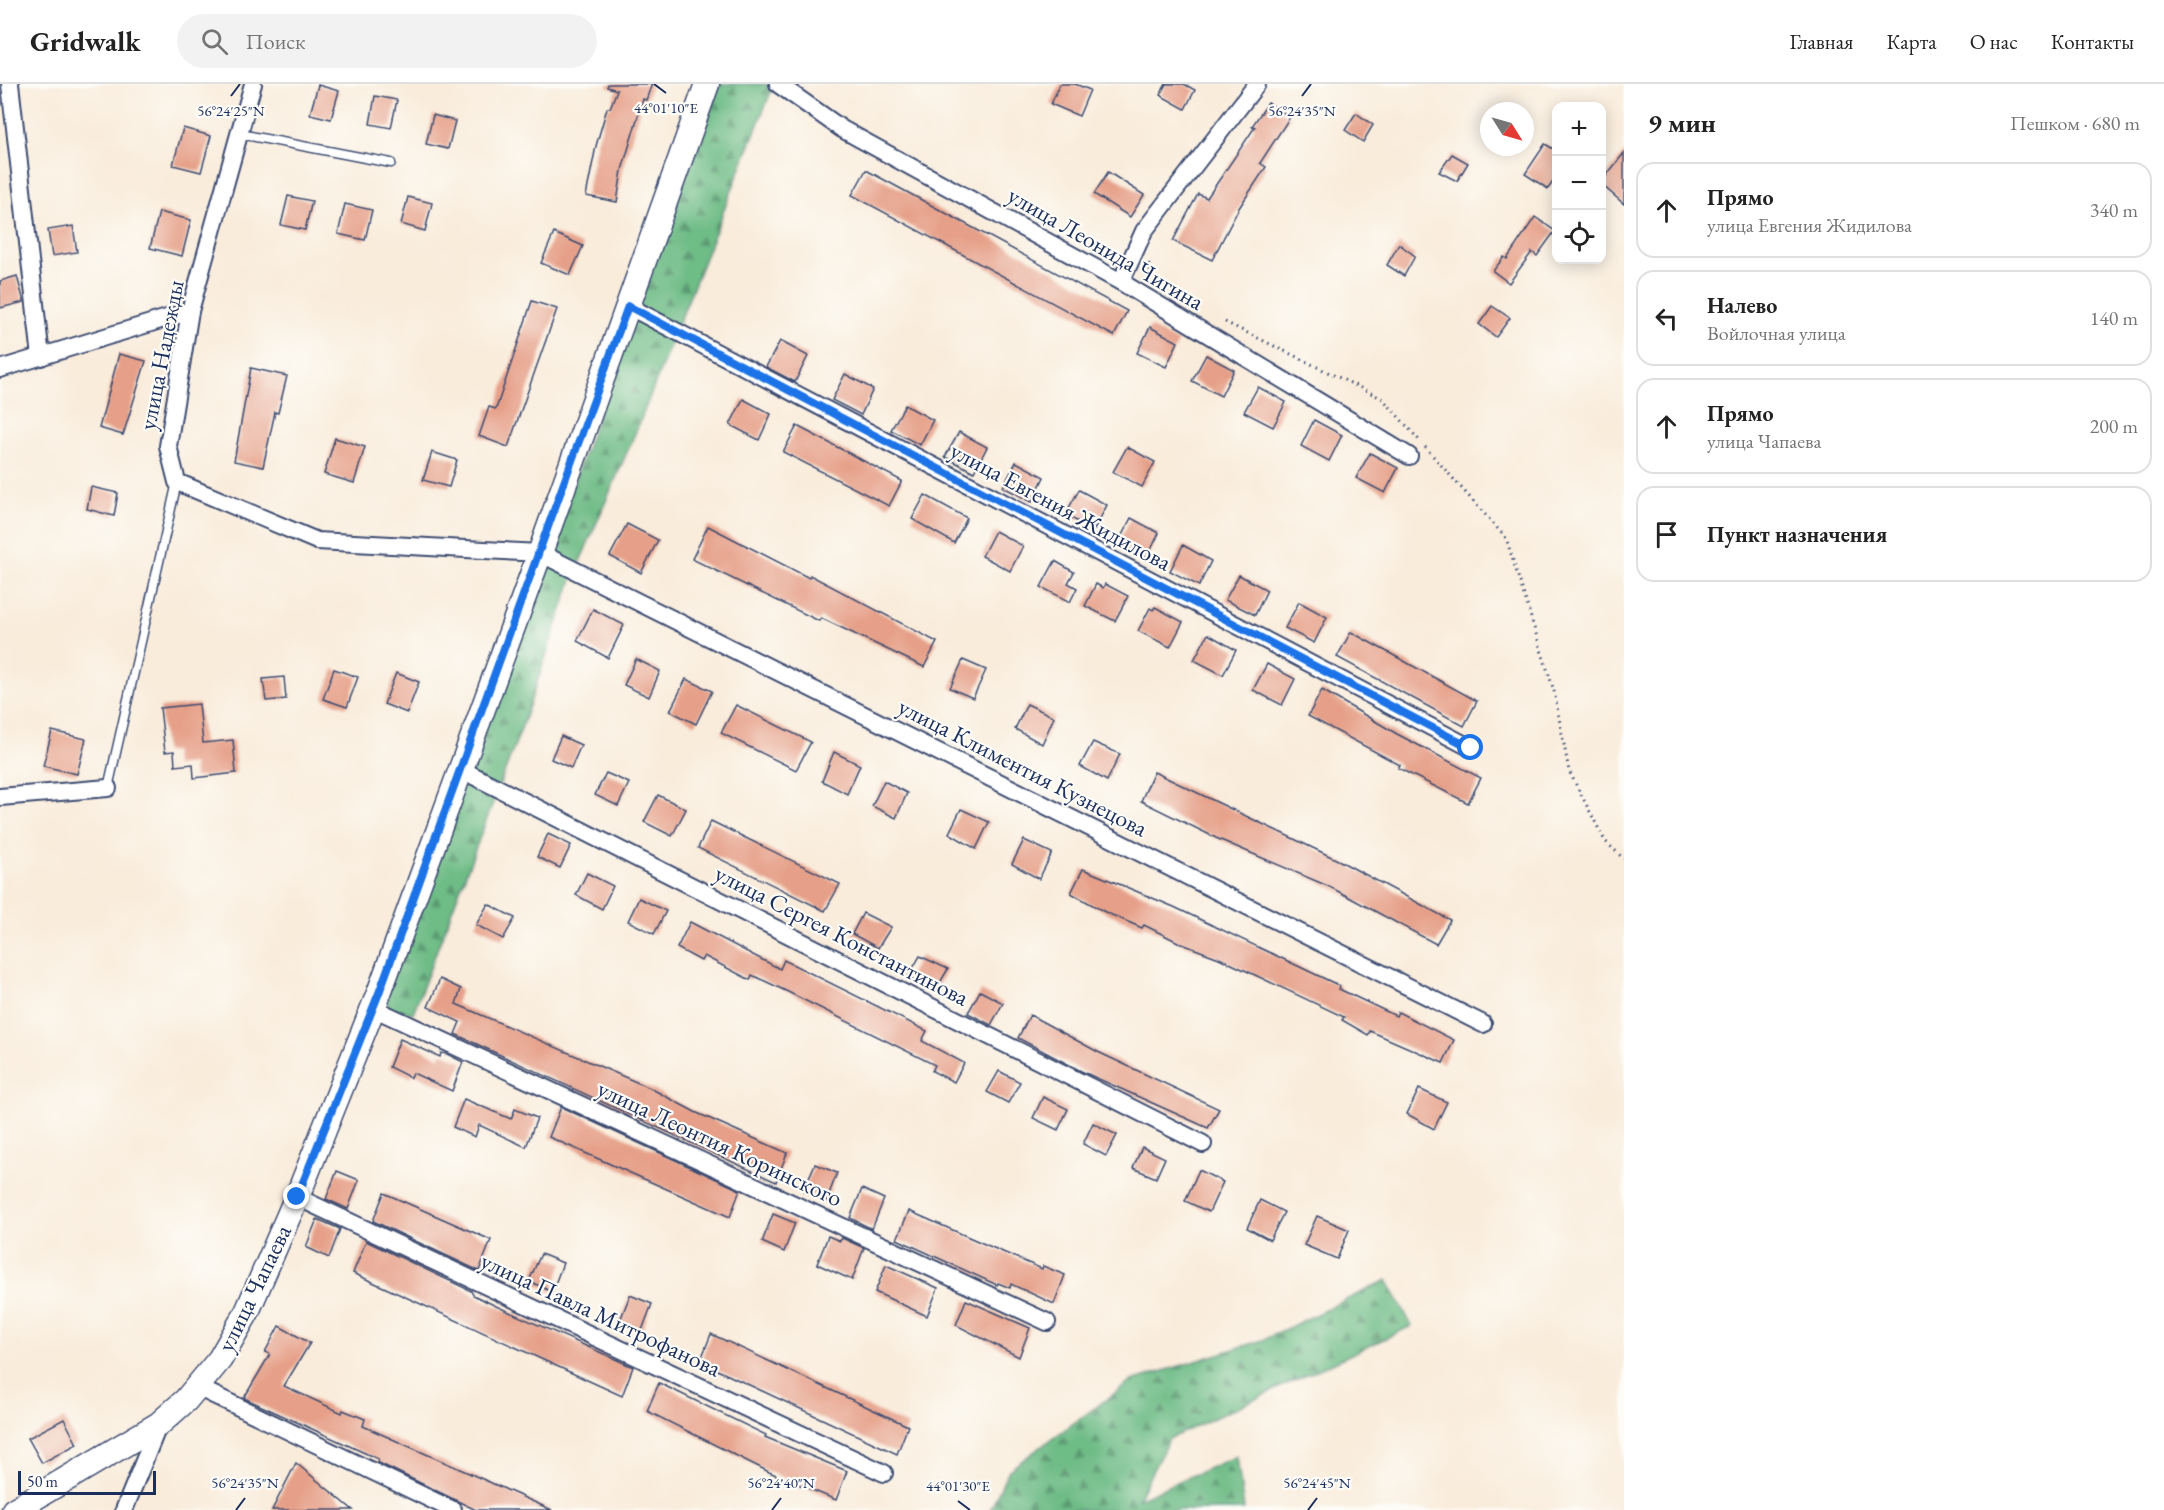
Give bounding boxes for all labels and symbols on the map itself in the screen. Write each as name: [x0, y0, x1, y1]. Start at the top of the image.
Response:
text: 44°01'10"E: [634, 98, 699, 117]
text: 56°24'25"N: [197, 101, 265, 120]
text: 56°24'35"N: [1268, 101, 1336, 120]
north arrow: [1480, 102, 1534, 156]
street label: улица Леонида Чигина: [1002, 179, 1210, 317]
street label: улица Надежды: [131, 277, 191, 433]
street label: улица Евгения Жидилова: [945, 435, 1177, 578]
street label: улица Климентия Кузнецова: [893, 691, 1153, 844]
route start: [1457, 734, 1483, 760]
street label: улица Сергея Константинова: [710, 857, 975, 1013]
street label: улица Леонтия Коринского: [592, 1073, 848, 1214]
route end: [283, 1183, 309, 1209]
street label: улица Чапаева: [210, 1219, 298, 1357]
street label: улица Павла Митрофанова: [476, 1245, 727, 1384]
scale bar: [18, 1468, 156, 1496]
text: 56°24'35"N: [211, 1473, 279, 1492]
text: 56°24'40"N: [747, 1473, 815, 1492]
text: 56°24'45"N: [1283, 1473, 1351, 1492]
text: 44°01'30"E: [926, 1476, 991, 1495]

